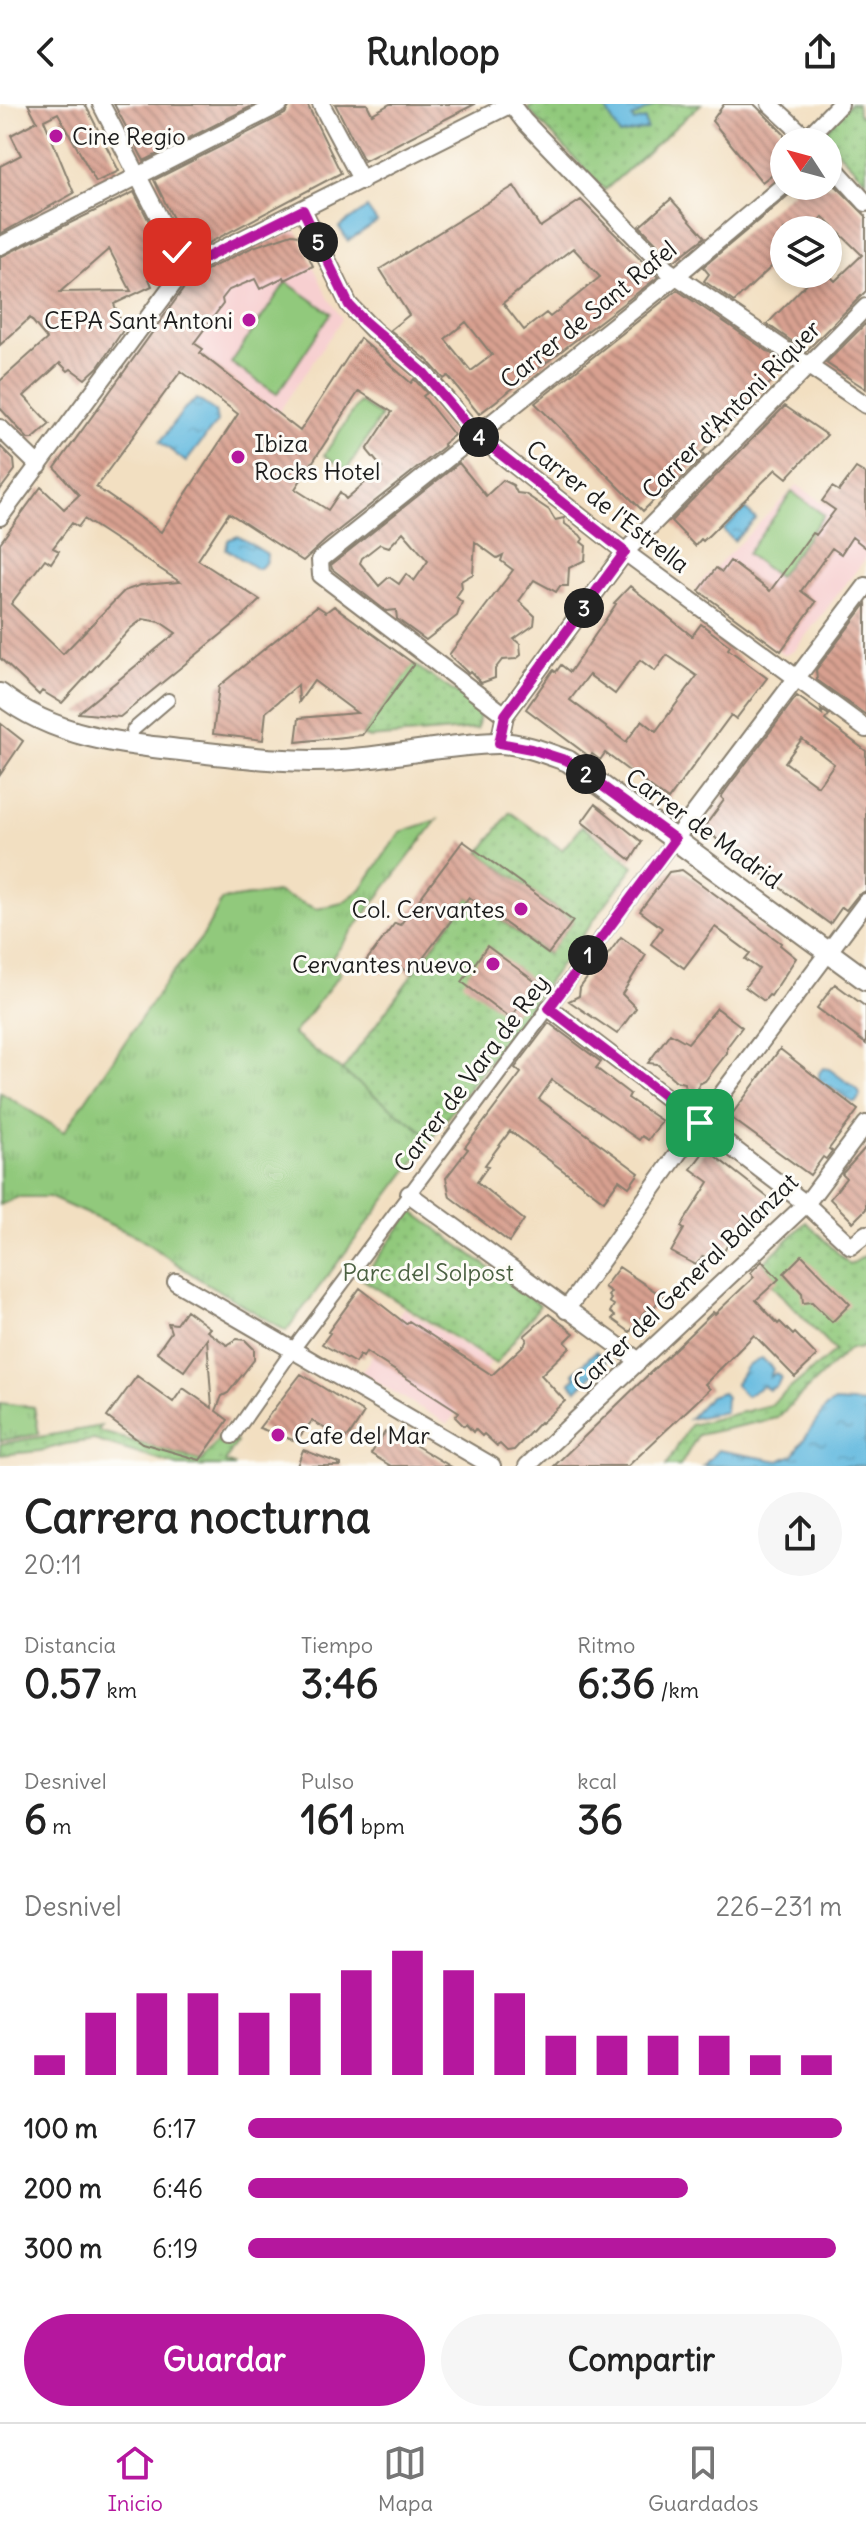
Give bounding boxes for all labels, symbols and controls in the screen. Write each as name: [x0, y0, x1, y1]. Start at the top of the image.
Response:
icon: back: [24, 30, 68, 74]
text: Runloop: [366, 30, 500, 75]
icon: share: [798, 30, 842, 74]
place label: Cine Regio: [72, 121, 186, 151]
marker: Cine Regio: [47, 127, 65, 145]
north arrow: [770, 128, 842, 200]
map controls: [770, 128, 842, 288]
button: layers: [770, 216, 842, 288]
pin: [143, 218, 211, 286]
pin: 5: [298, 222, 338, 262]
text: 5: [312, 228, 324, 256]
icon: check: [155, 230, 199, 274]
street label: Carrer de Sant Rafel: [494, 234, 682, 394]
place label: CEPA Sant Antoni: [44, 305, 233, 335]
marker: CEPA Sant Antoni: [240, 311, 258, 329]
street label: Carrer d'Antoni Riquer: [635, 313, 827, 505]
pin: 4: [459, 417, 499, 457]
text: 4: [473, 423, 485, 451]
place label: Ibiza Rocks Hotel: [254, 428, 380, 486]
street label: Carrer de l'Estrella: [520, 433, 696, 579]
marker: Ibiza Rocks Hotel: [229, 448, 247, 466]
pin: 3: [564, 588, 604, 628]
text: 3: [578, 594, 590, 622]
pin: 2: [566, 754, 606, 794]
text: 2: [580, 760, 592, 788]
street label: Carrer de Madrid: [620, 761, 788, 895]
place label: Col. Cervantes: [351, 894, 505, 924]
marker: Col. Cervantes: [512, 900, 530, 918]
pin: 1: [568, 935, 608, 975]
text: 1: [584, 941, 592, 969]
place label: Cervantes nuevo.: [292, 949, 477, 979]
marker: Cervantes nuevo.: [484, 955, 502, 973]
street label: Carrer de Vara de Rey: [387, 968, 555, 1178]
pin: [666, 1089, 734, 1157]
icon: arrive: [678, 1101, 722, 1145]
street label: Carrer del General Balanzat: [566, 1166, 804, 1398]
park label: Parc del Solpost: [342, 1257, 514, 1287]
place label: Cafe del Mar: [294, 1420, 430, 1450]
marker: Cafe del Mar: [269, 1426, 287, 1444]
text: Carrera nocturna: [24, 1490, 371, 1545]
button: share: [758, 1492, 842, 1576]
text: 20:11: [24, 1548, 82, 1581]
text: Distancia: [24, 1631, 116, 1659]
text: Tiempo: [301, 1631, 373, 1659]
text: Ritmo: [577, 1631, 635, 1659]
text: 0.57: [24, 1659, 101, 1709]
text: 3:46: [301, 1659, 379, 1709]
text: 6:36: [577, 1659, 655, 1709]
text: km: [101, 1676, 137, 1704]
text: /km: [655, 1676, 699, 1704]
text: Desnivel: [24, 1767, 107, 1795]
text: Pulso: [301, 1767, 354, 1795]
text: kcal: [577, 1767, 617, 1795]
text: 6: [24, 1795, 47, 1845]
text: 161: [301, 1795, 356, 1845]
text: 36: [577, 1795, 623, 1845]
text: m: [47, 1812, 72, 1840]
text: bpm: [356, 1812, 405, 1840]
text: Desnivel: [24, 1890, 122, 1923]
text: 226–231 m: [716, 1890, 842, 1923]
text: 100 m: [24, 2112, 98, 2145]
text: 6:17: [152, 2112, 196, 2145]
text: 200 m: [24, 2172, 101, 2205]
text: 6:46: [152, 2172, 203, 2205]
text: 300 m: [24, 2232, 102, 2265]
text: 6:19: [152, 2232, 198, 2265]
button: Guardar: [24, 2314, 425, 2406]
button: Compartir: [441, 2314, 842, 2406]
tab: Inicio: [107, 2441, 163, 2517]
tab: Mapa: [378, 2441, 433, 2517]
tab: Guardados: [648, 2441, 759, 2517]

